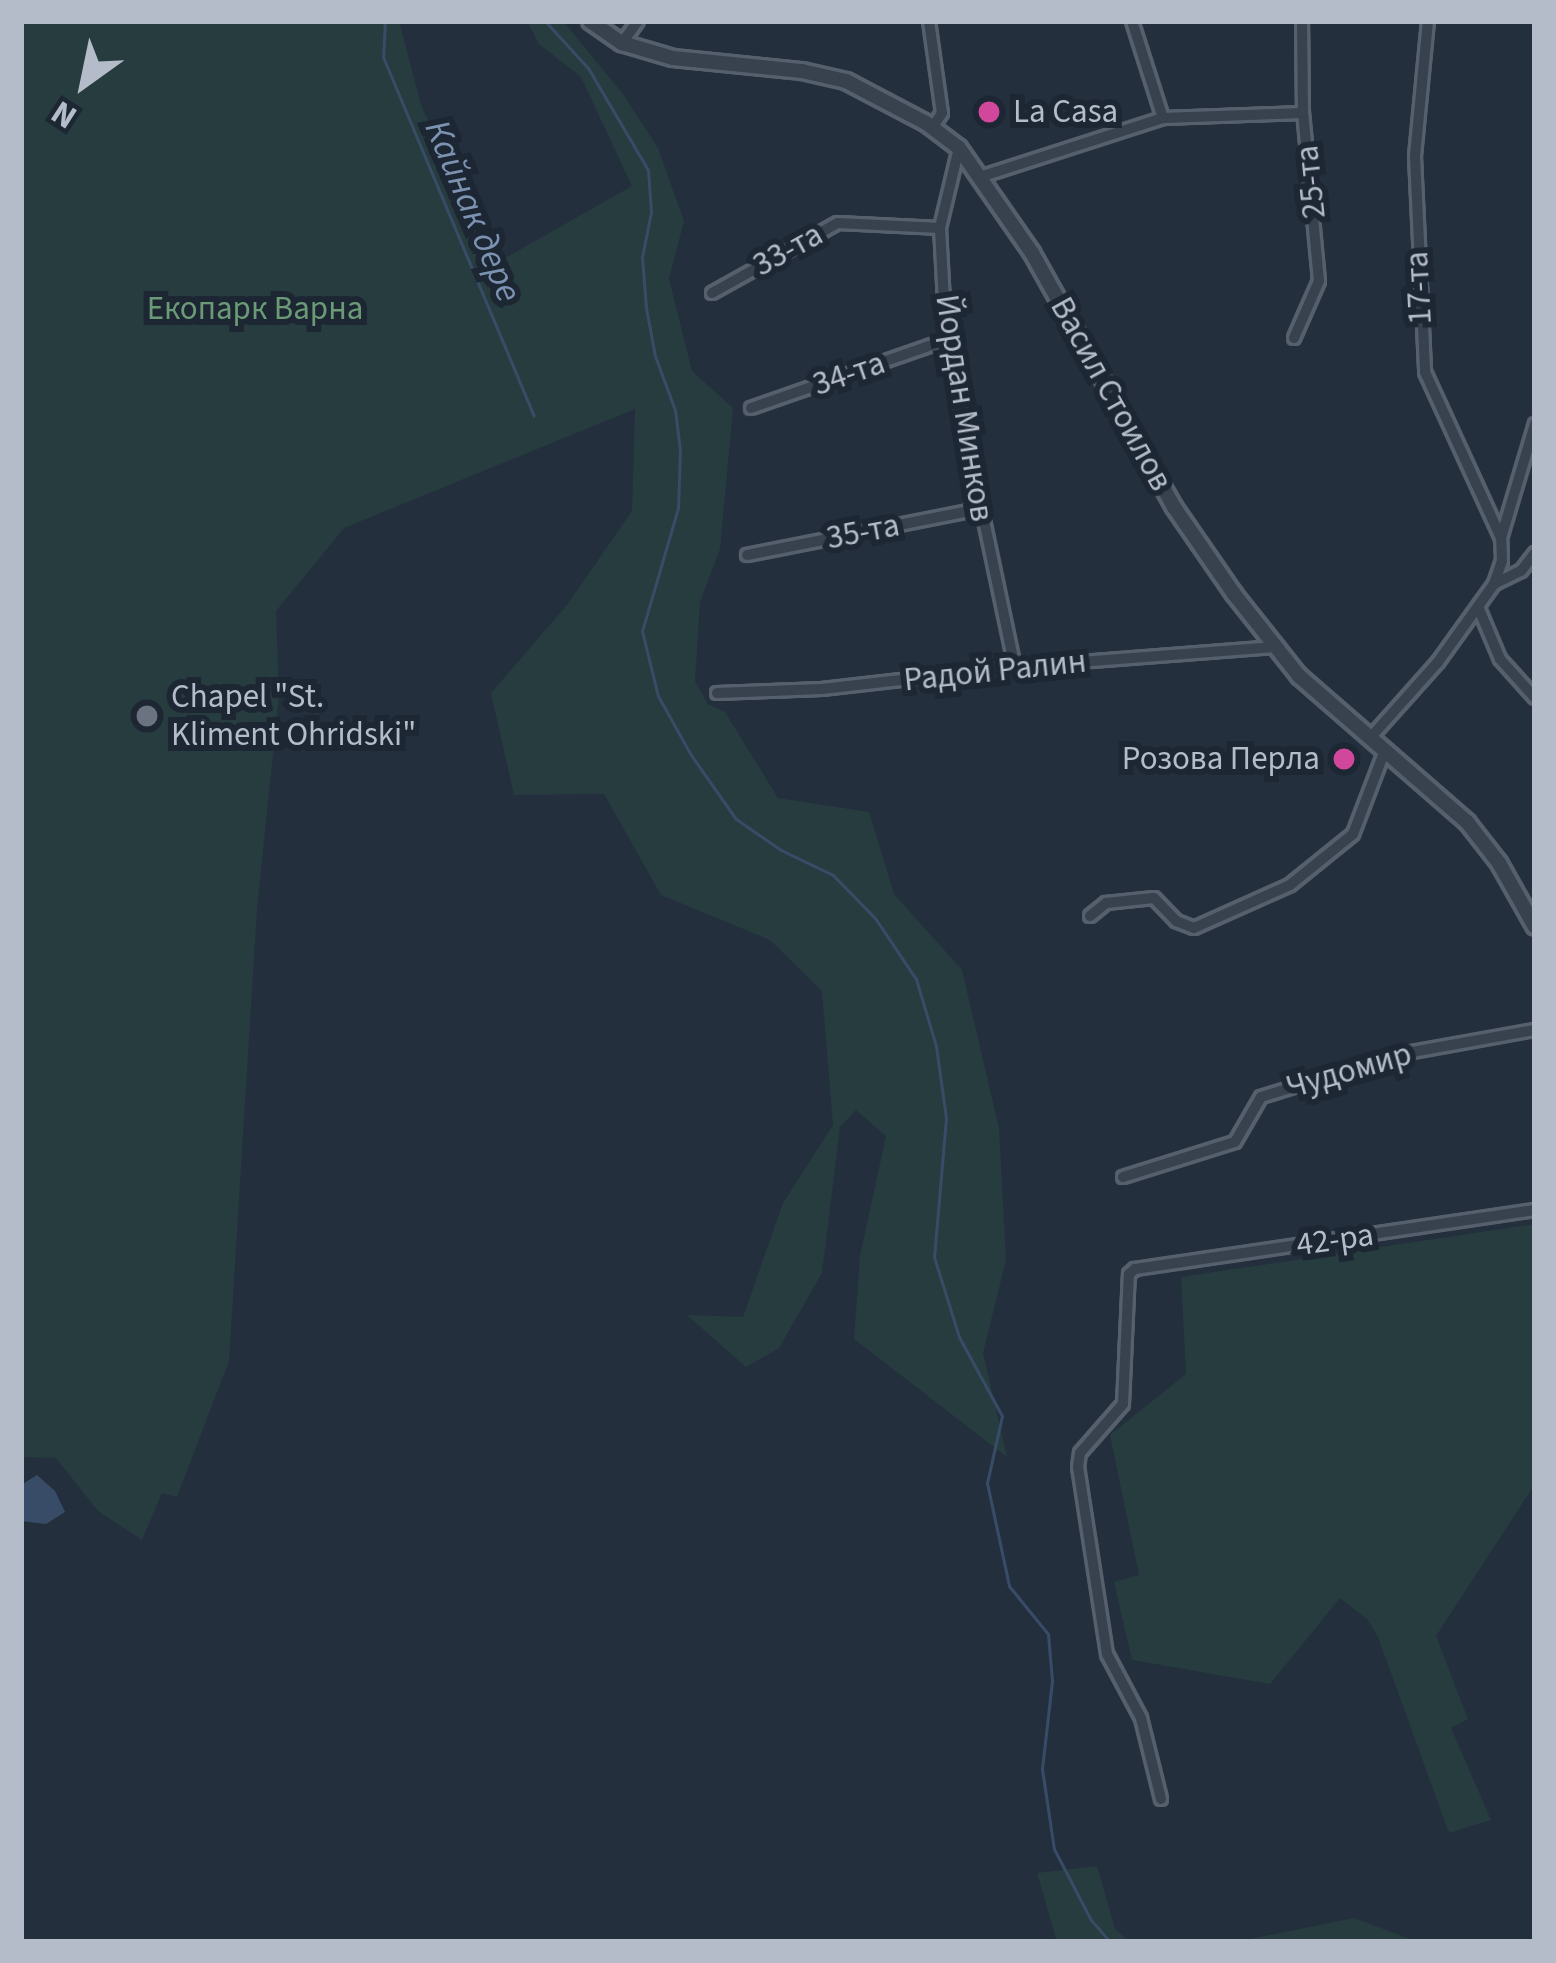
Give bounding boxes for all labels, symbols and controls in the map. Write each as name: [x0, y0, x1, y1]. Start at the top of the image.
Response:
north arrow: [24, 24, 144, 144]
text: N: [42, 89, 86, 140]
place label: La Casa: [1013, 92, 1118, 132]
marker: La Casa: [976, 99, 1002, 125]
water label: Кайнак дере: [415, 113, 531, 309]
street label: 25-та: [1287, 143, 1335, 221]
street label: 33-та: [746, 215, 830, 285]
street label: 17-та: [1397, 250, 1441, 326]
park label: Екопарк Варна: [147, 289, 363, 329]
street label: Васил Стоилов: [1042, 290, 1180, 498]
street label: Йордан Минков: [927, 292, 1001, 524]
street label: 34-та: [808, 343, 890, 405]
street label: 35-та: [823, 506, 903, 558]
street label: Радой Ралин: [902, 642, 1088, 700]
place label: Chapel "St. Kliment Ohridski": [171, 677, 416, 755]
marker: Chapel "St. Kliment Ohridski": [134, 703, 160, 729]
place label: Розова Перла: [1122, 739, 1320, 779]
marker: Розова Перла: [1331, 746, 1357, 772]
street label: Чудомир: [1282, 1034, 1416, 1108]
street label: 42-ра: [1294, 1215, 1376, 1265]

